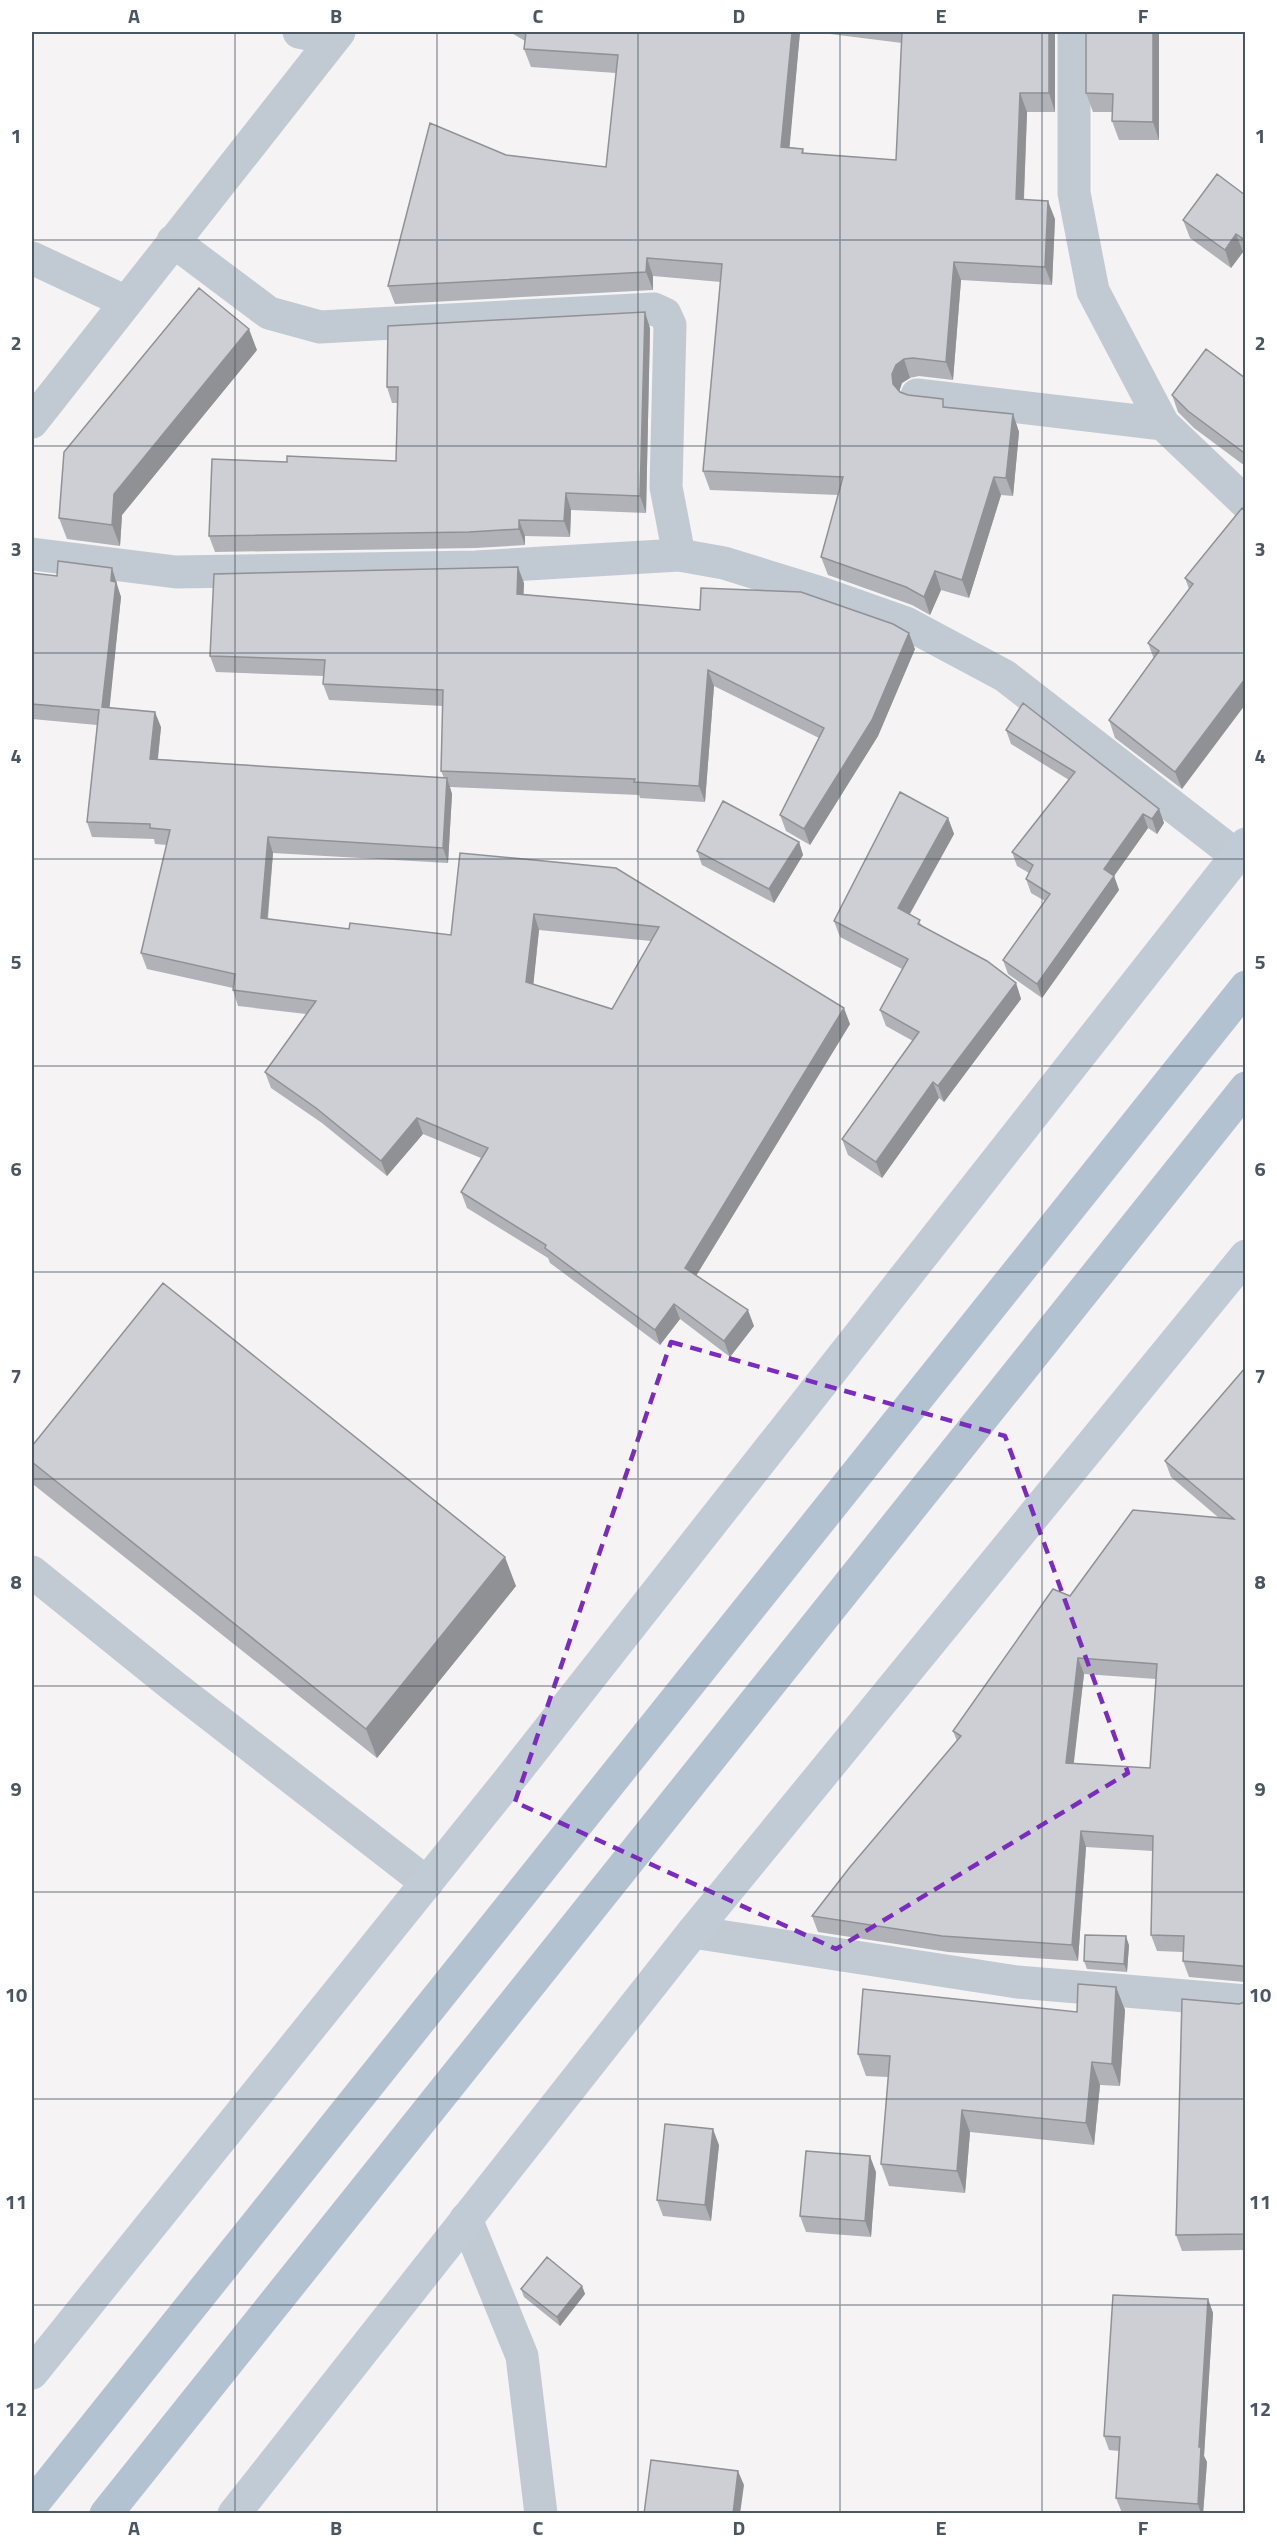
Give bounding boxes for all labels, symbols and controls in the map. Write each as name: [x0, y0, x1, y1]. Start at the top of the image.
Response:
text: A: [128, 0, 140, 31]
text: B: [330, 0, 342, 31]
text: C: [533, 0, 544, 31]
text: D: [733, 0, 745, 31]
text: E: [935, 0, 947, 31]
text: F: [1138, 0, 1149, 31]
text: 1: [10, 120, 22, 151]
text: 1: [1254, 120, 1266, 151]
text: 2: [10, 327, 22, 358]
text: 2: [1254, 327, 1266, 358]
text: 3: [10, 533, 22, 564]
text: 3: [1254, 533, 1266, 564]
text: 4: [10, 740, 22, 771]
text: 4: [1254, 740, 1266, 771]
text: 5: [10, 946, 22, 977]
text: 5: [1254, 946, 1266, 977]
text: 6: [10, 1153, 22, 1184]
text: 6: [1254, 1153, 1266, 1184]
text: 7: [10, 1360, 22, 1391]
text: 7: [1254, 1360, 1266, 1391]
text: 8: [10, 1566, 22, 1597]
text: 8: [1254, 1566, 1266, 1597]
text: 9: [10, 1773, 22, 1804]
text: 9: [1254, 1773, 1266, 1804]
text: 10: [5, 1979, 27, 2010]
text: 10: [1249, 1979, 1271, 2010]
text: 11: [5, 2186, 27, 2217]
text: 11: [1249, 2186, 1271, 2217]
text: 12: [5, 2393, 27, 2424]
text: 12: [1249, 2393, 1271, 2424]
text: A: [128, 2512, 140, 2543]
text: B: [330, 2512, 342, 2543]
text: C: [533, 2512, 544, 2543]
text: D: [733, 2512, 745, 2543]
text: E: [935, 2512, 947, 2543]
text: F: [1138, 2512, 1149, 2543]

